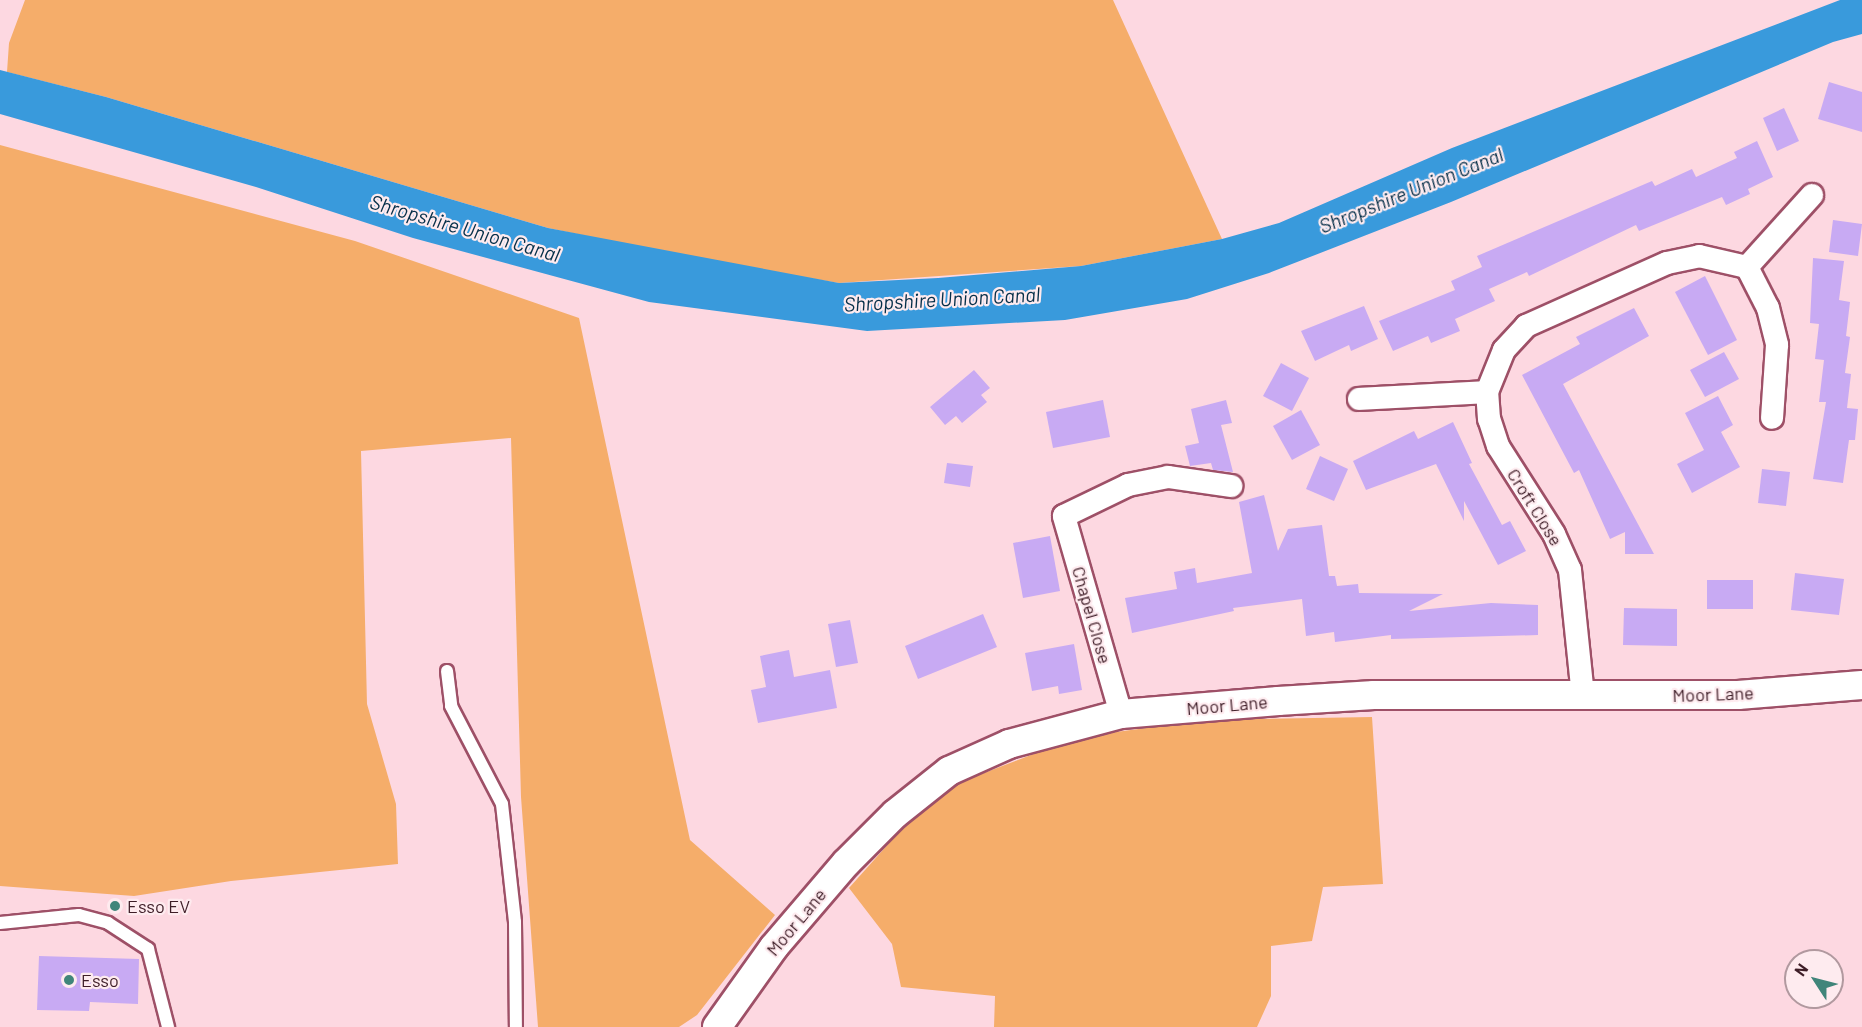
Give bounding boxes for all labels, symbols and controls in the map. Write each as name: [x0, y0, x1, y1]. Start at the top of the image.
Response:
water label: Shropshire Union Canal: [1315, 142, 1507, 238]
water label: Shropshire Union Canal: [367, 189, 563, 267]
water label: Shropshire Union Canal: [843, 282, 1041, 316]
street label: Croft Close: [1503, 464, 1567, 550]
street label: Chapel Close: [1068, 564, 1116, 666]
street label: Moor Lane: [1672, 682, 1754, 706]
street label: Moor Lane: [1186, 691, 1268, 719]
street label: Moor Lane: [762, 884, 830, 960]
place label: Esso EV: [127, 895, 190, 917]
marker: Esso EV: [108, 899, 122, 913]
north arrow: [1784, 949, 1844, 1009]
text: N: [1790, 959, 1811, 979]
place label: Esso: [81, 969, 119, 991]
marker: Esso: [62, 973, 76, 987]

